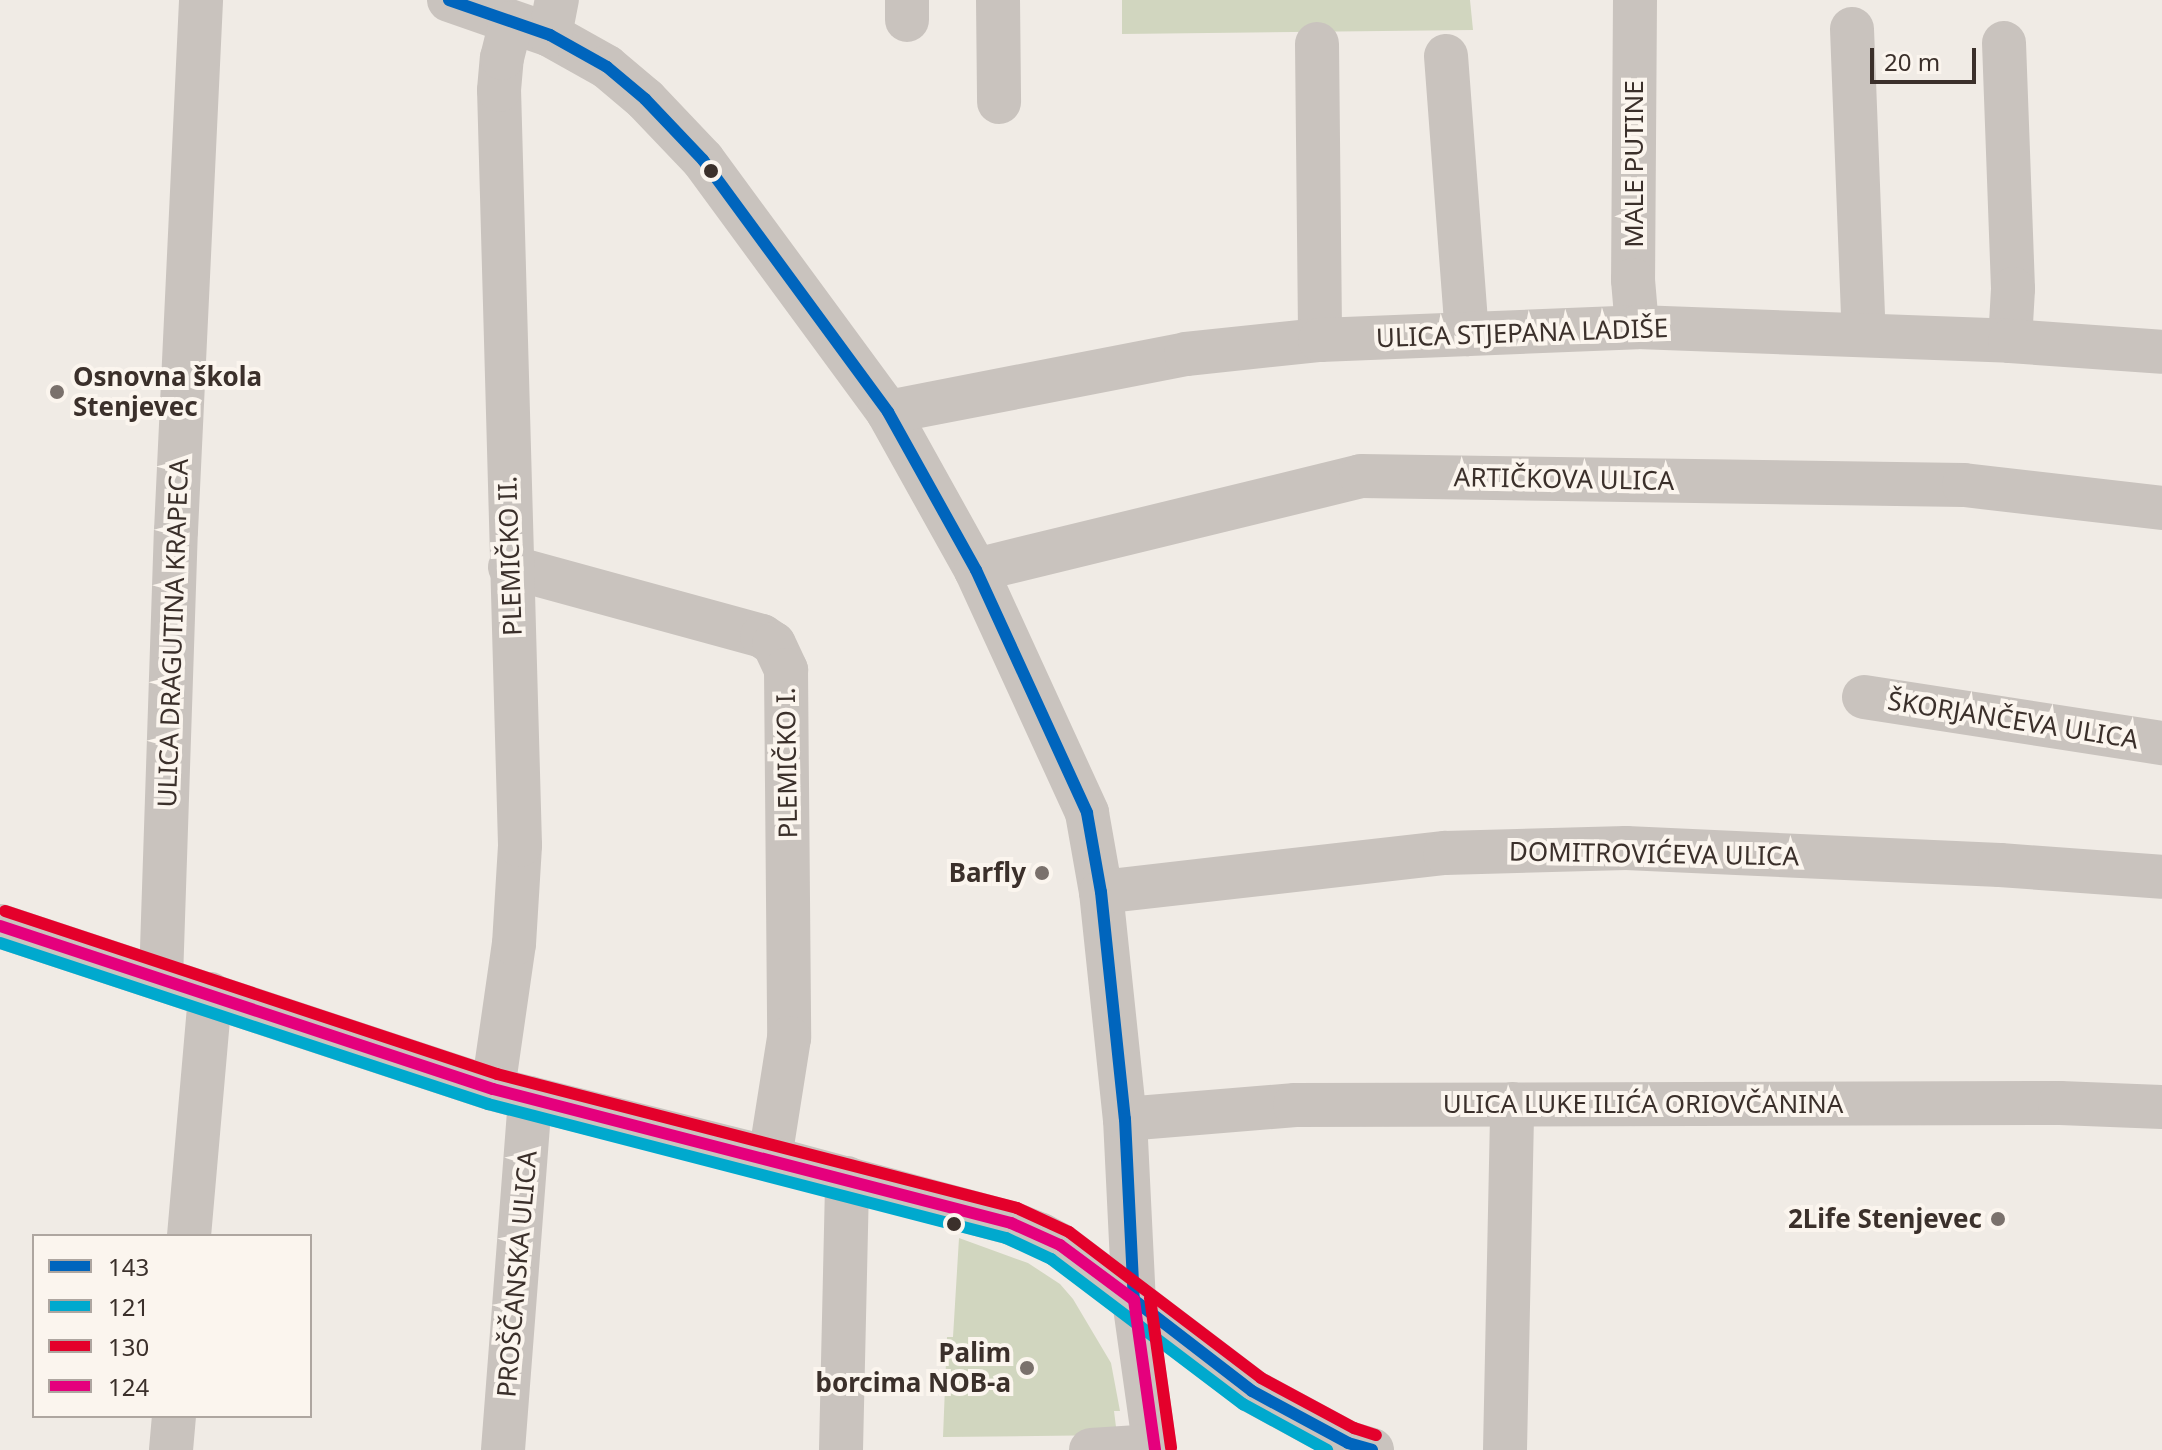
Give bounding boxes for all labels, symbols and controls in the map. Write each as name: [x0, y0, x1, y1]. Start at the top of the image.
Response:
scale bar: [1874, 32, 1980, 82]
text: 20 m: [1884, 45, 1940, 78]
street label: MALE PUTINE: [1618, 80, 1650, 248]
unlabelled marker: [703, 163, 719, 179]
street label: ULICA STJEPANA LADIŠE: [1375, 312, 1669, 354]
place label: Osnovna škola Stenjevec: [73, 361, 262, 422]
marker: Osnovna škola Stenjevec: [48, 383, 66, 401]
street label: ULICA DRAGUTINA KRAPECA: [151, 458, 195, 808]
street label: ARTIČKOVA ULICA: [1453, 461, 1675, 497]
street label: PLEMIČKO II.: [492, 476, 528, 636]
street label: ŠKORJANČEVA ULICA: [1886, 685, 2140, 755]
street label: PLEMIČKO I.: [770, 687, 804, 839]
street label: DOMITROVIĆEVA ULICA: [1509, 836, 1799, 872]
place label: Barfly: [949, 857, 1026, 889]
marker: Barfly: [1033, 864, 1051, 882]
street label: ULICA LUKE ILIĆA ORIOVČANINA: [1443, 1088, 1843, 1120]
street label: PROŠČANSKA ULICA: [491, 1149, 543, 1399]
place label: 2Life Stenjevec: [1788, 1203, 1982, 1235]
marker: 2Life Stenjevec: [1989, 1210, 2007, 1228]
unlabelled marker: [946, 1216, 962, 1232]
legend: [32, 1234, 312, 1418]
text: 143: [108, 1250, 149, 1283]
text: 121: [108, 1290, 149, 1323]
text: 130: [108, 1330, 149, 1363]
place label: Palim borcima NOB-a: [815, 1337, 1011, 1398]
marker: Palim borcima NOB-a: [1018, 1359, 1036, 1377]
text: 124: [108, 1370, 149, 1403]

